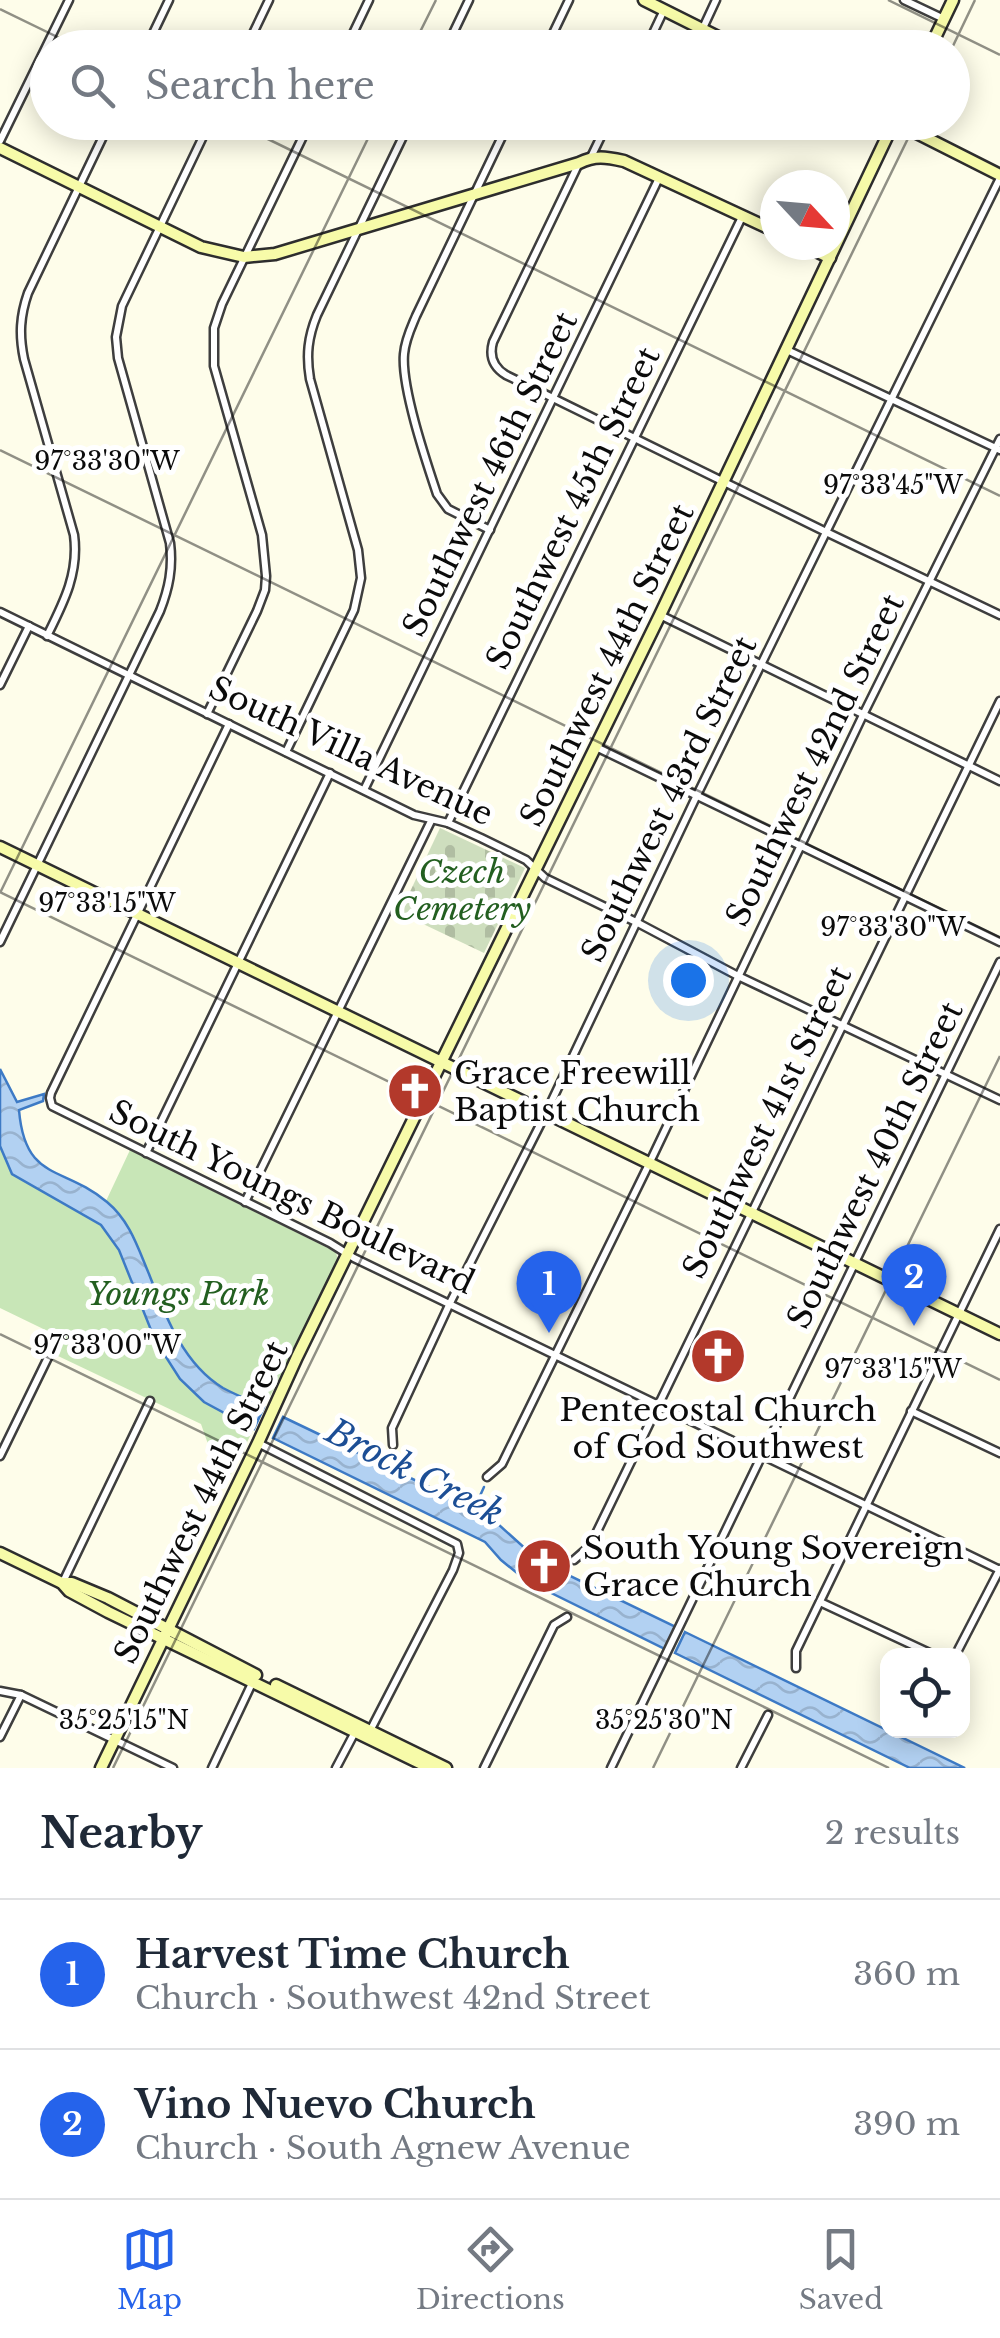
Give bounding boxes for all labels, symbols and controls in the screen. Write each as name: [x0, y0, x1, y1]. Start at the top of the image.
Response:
search box: [30, 30, 970, 140]
icon: search: [65, 58, 120, 113]
text: Search here: [145, 62, 375, 109]
north arrow: [760, 170, 850, 260]
street label: Southwest 46th Street: [394, 305, 586, 643]
street label: Southwest 45th Street: [477, 340, 669, 676]
text: 97°33'30"W: [34, 446, 180, 477]
text: 97°33'45"W: [823, 470, 964, 501]
street label: Southwest 44th Street: [511, 497, 703, 833]
street label: Southwest 42nd Street: [717, 587, 913, 933]
street label: Southwest 43rd Street: [573, 629, 765, 969]
street label: South Villa Avenue: [203, 668, 499, 834]
park label: Czech Cemetery: [393, 852, 531, 929]
text: 97°33'15"W: [38, 888, 176, 919]
text: 97°33'30"W: [820, 912, 966, 943]
your location: [663, 955, 714, 1006]
street label: Southwest 41st Street: [674, 959, 860, 1285]
street label: Southwest 40th Street: [778, 995, 972, 1335]
place label: Grace Freewill Baptist Church: [454, 1053, 700, 1130]
church icon: Grace Freewill Baptist Church: [385, 1061, 445, 1121]
street label: South Youngs Boulevard: [103, 1091, 481, 1303]
pin: 2: [882, 1244, 946, 1326]
pin: 1: [516, 1250, 582, 1333]
park label: Youngs Park: [86, 1274, 270, 1314]
church icon: Pentecostal Church of God Southwest: [688, 1326, 748, 1386]
text: 97°33'00"W: [33, 1330, 181, 1361]
street label: Southwest 44th Street: [105, 1334, 297, 1670]
text: 97°33'15"W: [824, 1354, 962, 1385]
place label: Pentecostal Church of God Southwest: [559, 1390, 877, 1467]
water label: Brock Creek: [317, 1408, 511, 1535]
place label: South Young Sovereign Grace Church: [583, 1528, 964, 1605]
church icon: South Young Sovereign Grace Church: [514, 1536, 574, 1596]
map controls: [880, 1648, 970, 1738]
button: locate: [880, 1648, 970, 1738]
text: 35°25'15"N: [59, 1705, 189, 1736]
text: 35°25'30"N: [595, 1705, 733, 1736]
text: Nearby: [40, 1807, 203, 1859]
text: 2 results: [825, 1813, 960, 1853]
text: Harvest Time Church: [135, 1931, 570, 1978]
text: 1: [66, 1954, 79, 1994]
text: 360 m: [853, 1954, 960, 1994]
text: Church · Southwest 42nd Street: [135, 1978, 651, 2018]
text: Vino Nuevo Church: [135, 2081, 536, 2128]
text: 2: [62, 2104, 83, 2144]
text: 390 m: [853, 2104, 960, 2144]
text: Church · South Agnew Avenue: [135, 2128, 631, 2168]
tab: Map: [117, 2222, 182, 2317]
tab: Directions: [416, 2222, 565, 2317]
tab: Saved: [799, 2222, 883, 2317]

